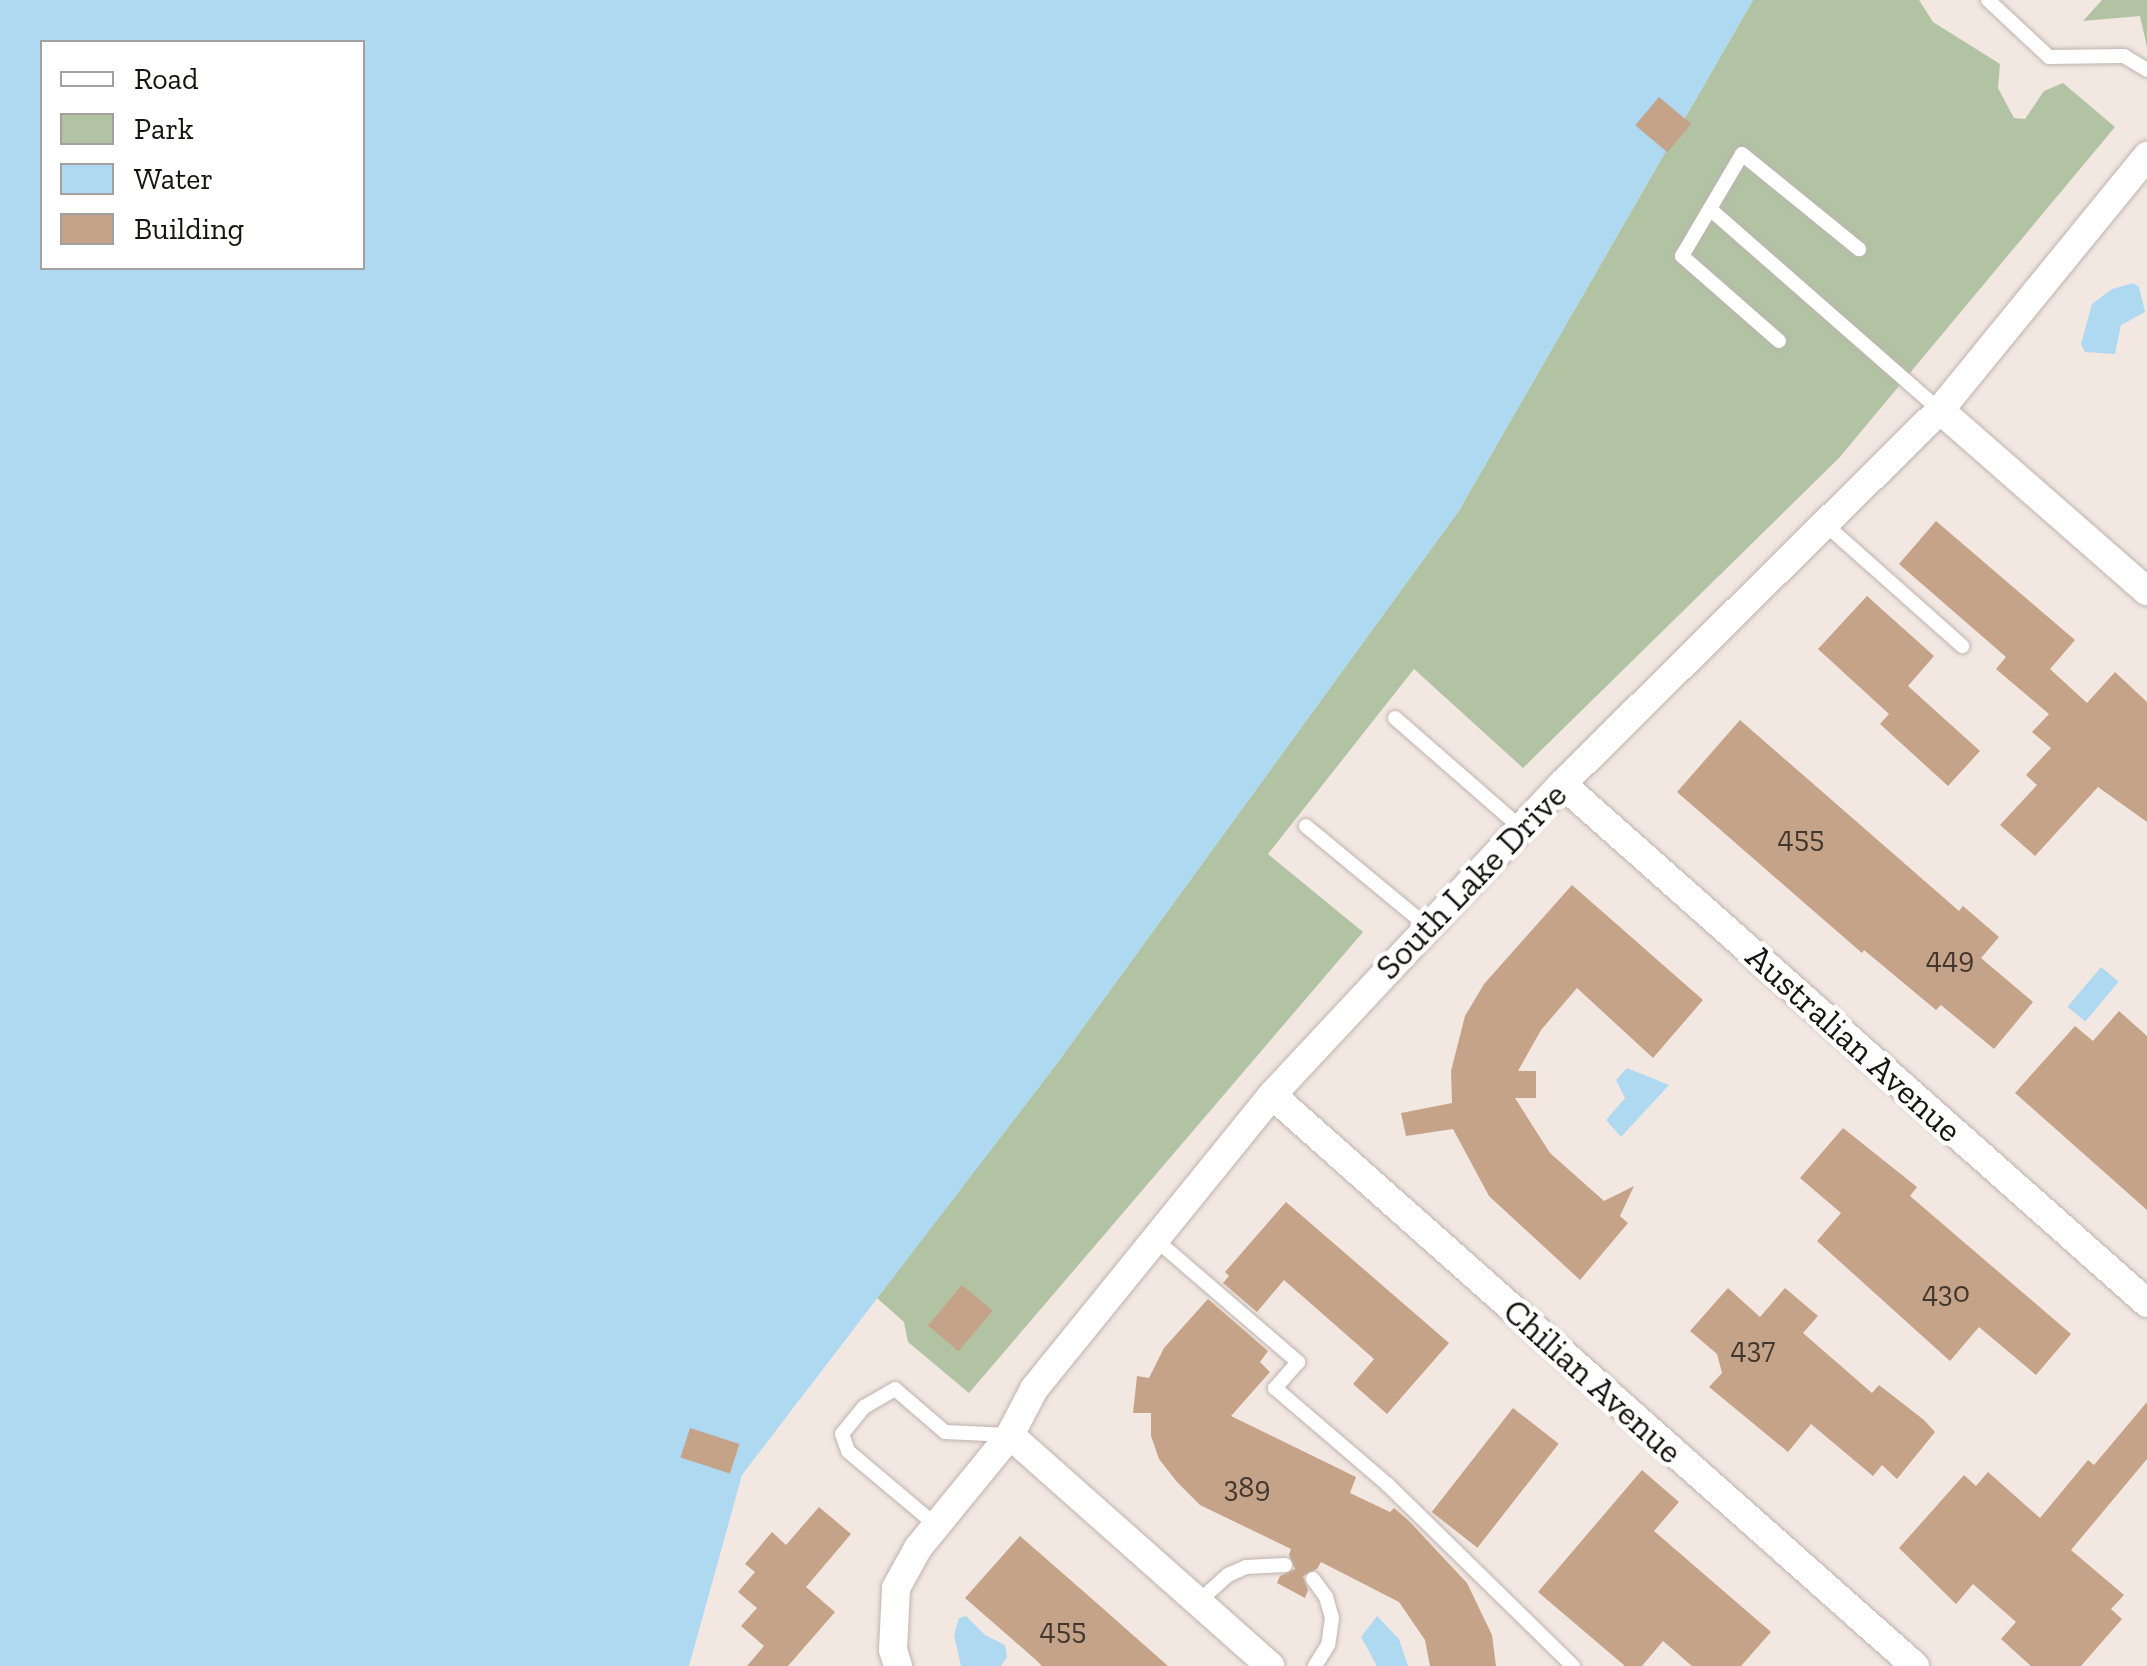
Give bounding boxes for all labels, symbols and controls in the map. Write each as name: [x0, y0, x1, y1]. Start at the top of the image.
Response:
legend: [40, 40, 365, 270]
text: Road: [134, 61, 199, 97]
text: Park: [134, 111, 194, 147]
text: Water: [134, 161, 213, 197]
text: Building: [134, 211, 244, 247]
street label: South Lake Drive: [1367, 774, 1575, 988]
house number: 455: [1778, 819, 1824, 855]
street label: Australian Avenue: [1737, 935, 1971, 1151]
house number: 449: [1926, 940, 1974, 976]
house number: 430: [1922, 1274, 1970, 1310]
street label: Chilian Avenue: [1495, 1289, 1691, 1473]
house number: 437: [1731, 1330, 1775, 1366]
house number: 389: [1224, 1469, 1270, 1505]
house number: 455: [1040, 1611, 1086, 1647]

